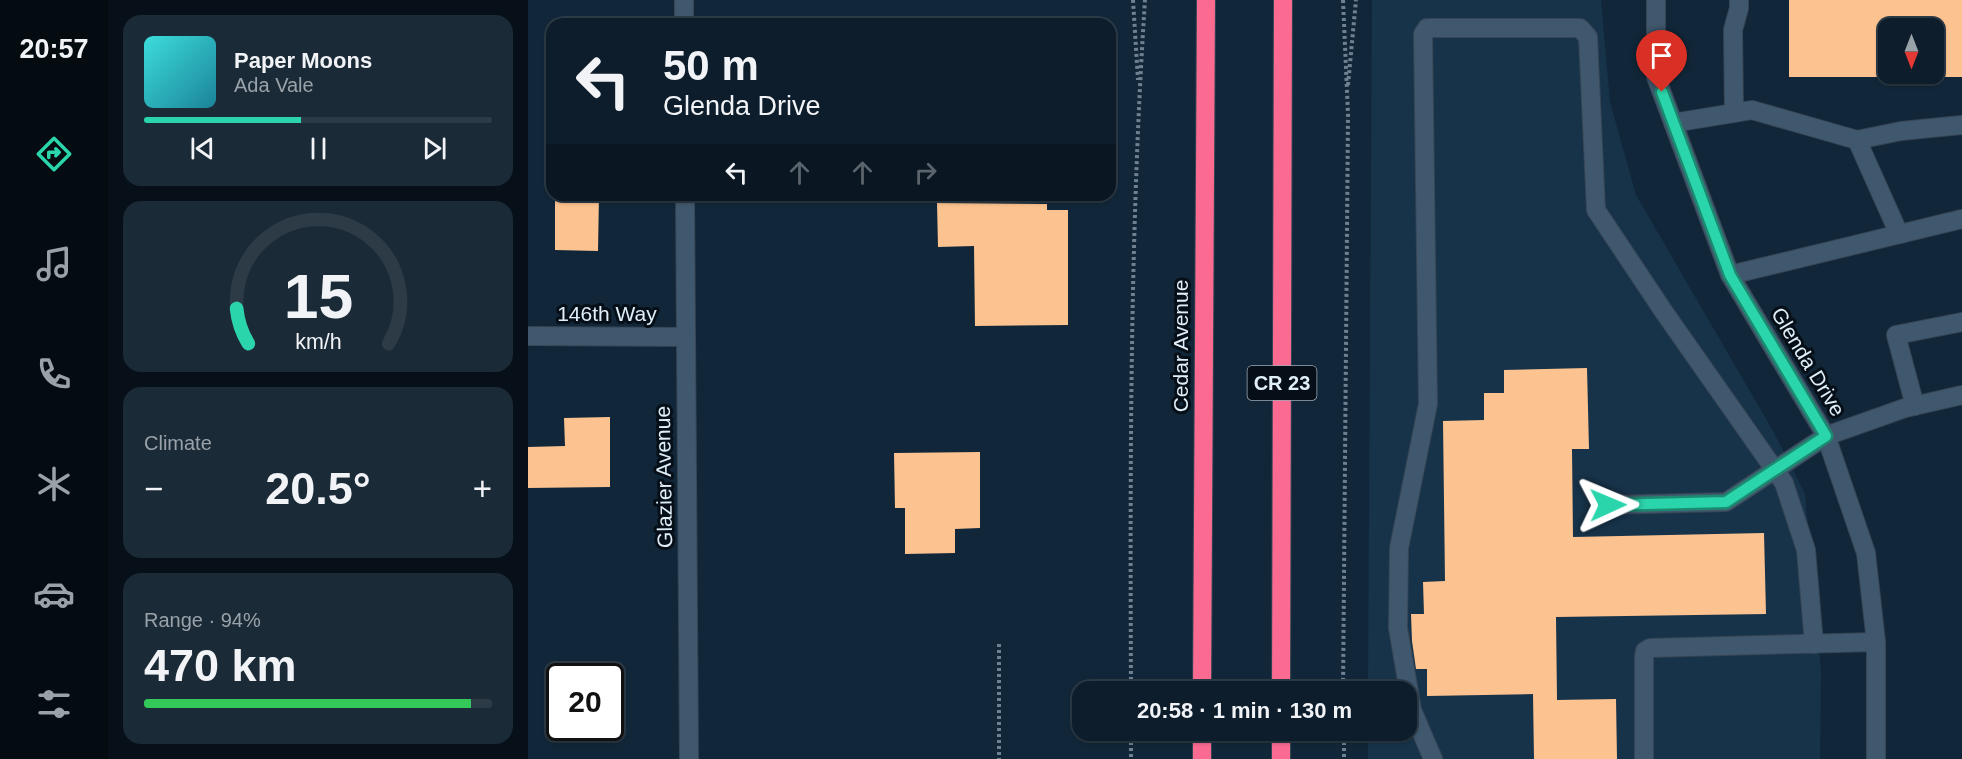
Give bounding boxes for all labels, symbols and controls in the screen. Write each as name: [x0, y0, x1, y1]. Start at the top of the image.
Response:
north arrow: [1878, 18, 1944, 84]
map controls: [1878, 18, 1944, 84]
pin: [1636, 30, 1687, 92]
text: 20:57: [19, 34, 89, 64]
icon: arrive: [1645, 39, 1678, 72]
icon: left: [564, 42, 642, 120]
text: 50 m: [663, 42, 759, 89]
text: Paper Moons: [234, 48, 372, 73]
text: Ada Vale: [234, 74, 314, 96]
text: Glenda Drive: [663, 91, 821, 121]
icon: previous: [186, 132, 219, 165]
icon: pause: [302, 132, 335, 165]
icon: next: [418, 132, 451, 165]
icon: directions: [33, 133, 75, 175]
icon: left: [720, 156, 753, 189]
icon: ahead: [783, 156, 816, 189]
icon: ahead: [846, 156, 879, 189]
icon: right: [909, 156, 942, 189]
icon: music: [33, 243, 75, 285]
text: 15: [283, 262, 353, 331]
street label: Cedar Avenue: [1169, 280, 1192, 412]
street label: 146th Way: [557, 302, 657, 325]
street label: Glenda Drive: [1767, 303, 1850, 420]
text: km/h: [295, 330, 341, 354]
icon: phone: [33, 353, 75, 395]
road number: CR 23: [1248, 366, 1317, 400]
street label: Glazier Avenue: [651, 406, 676, 548]
text: Climate: [144, 432, 212, 454]
icon: climate: [33, 463, 75, 505]
text: 20.5°: [265, 463, 371, 514]
text: −: [144, 470, 163, 507]
text: +: [473, 470, 492, 507]
position arrow: [1576, 473, 1640, 537]
icon: car: [33, 573, 75, 615]
text: Range · 94%: [144, 609, 261, 631]
text: 470 km: [144, 640, 297, 691]
speed limit sign: 20: [546, 663, 624, 741]
icon: filters: [33, 683, 75, 725]
text: 20:58 · 1 min · 130 m: [1137, 698, 1352, 723]

